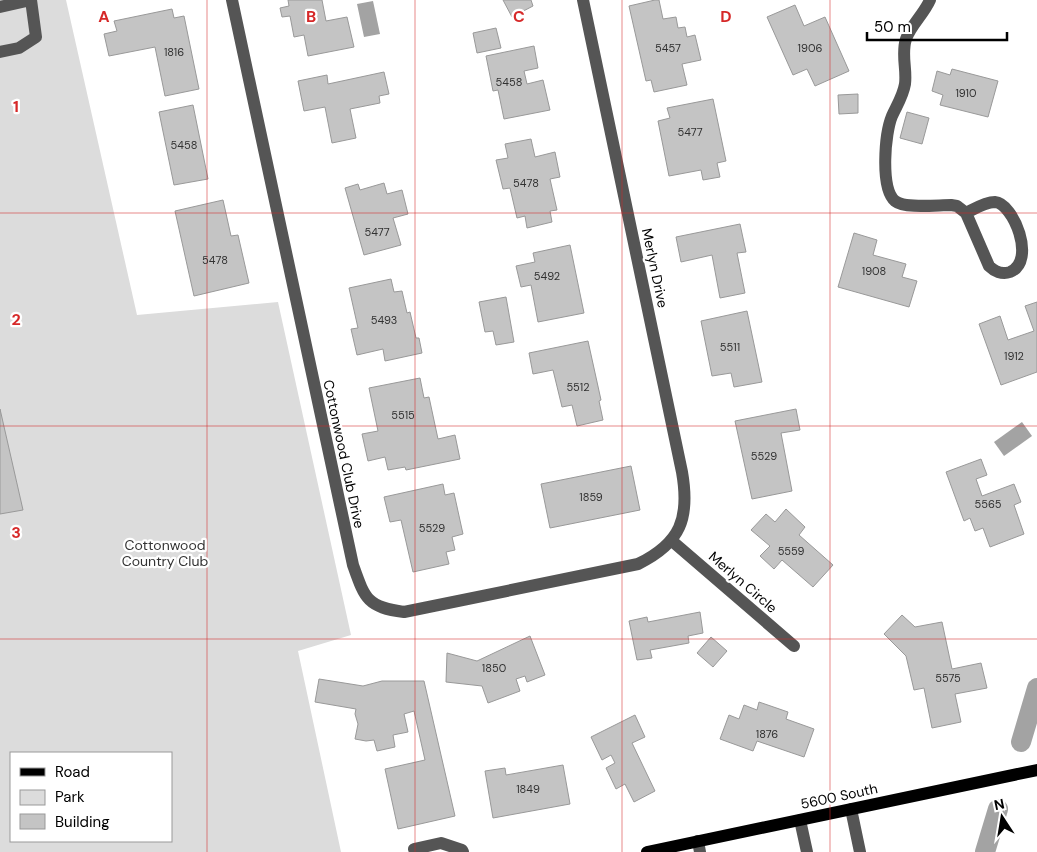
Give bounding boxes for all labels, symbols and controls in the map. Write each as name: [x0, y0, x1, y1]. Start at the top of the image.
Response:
text: A: [98, 6, 110, 27]
text: B: [306, 6, 316, 27]
text: C: [513, 6, 525, 27]
text: D: [720, 6, 732, 27]
scale bar: [867, 10, 1007, 42]
text: 50 m: [874, 17, 911, 37]
house number: 5457: [655, 41, 681, 55]
house number: 1906: [798, 41, 822, 55]
house number: 1816: [164, 45, 184, 59]
house number: 5458: [496, 75, 522, 89]
house number: 1910: [955, 86, 977, 100]
text: 1: [13, 96, 19, 117]
house number: 5477: [677, 125, 703, 139]
house number: 5458: [171, 138, 197, 152]
house number: 5478: [513, 176, 539, 190]
house number: 5477: [364, 225, 390, 239]
street label: Merlyn Drive: [638, 227, 672, 309]
house number: 5478: [202, 253, 228, 267]
house number: 1908: [862, 264, 886, 278]
house number: 5492: [534, 269, 560, 283]
text: 2: [11, 309, 21, 330]
house number: 5493: [371, 313, 397, 327]
house number: 5511: [720, 340, 740, 354]
house number: 1912: [1004, 349, 1024, 363]
street label: Cottonwood Club Drive: [319, 378, 369, 530]
house number: 5512: [566, 380, 590, 394]
house number: 5515: [391, 408, 415, 422]
house number: 5529: [751, 449, 777, 463]
house number: 1859: [579, 490, 603, 504]
house number: 5565: [975, 497, 1002, 511]
house number: 5529: [419, 521, 445, 535]
text: 3: [11, 522, 21, 543]
park label: Cottonwood Country Club: [122, 536, 208, 570]
house number: 5559: [778, 544, 804, 558]
street label: Merlyn Circle: [705, 547, 781, 617]
house number: 1850: [482, 661, 506, 675]
house number: 5575: [935, 671, 961, 685]
house number: 1876: [756, 727, 778, 741]
legend: [10, 752, 172, 842]
text: Road: [55, 762, 90, 782]
street label: 5600 South: [799, 779, 879, 813]
house number: 1849: [516, 782, 540, 796]
text: Park: [55, 787, 85, 807]
north arrow: [977, 792, 1027, 842]
text: N: [992, 794, 1006, 814]
text: Building: [55, 812, 110, 832]

